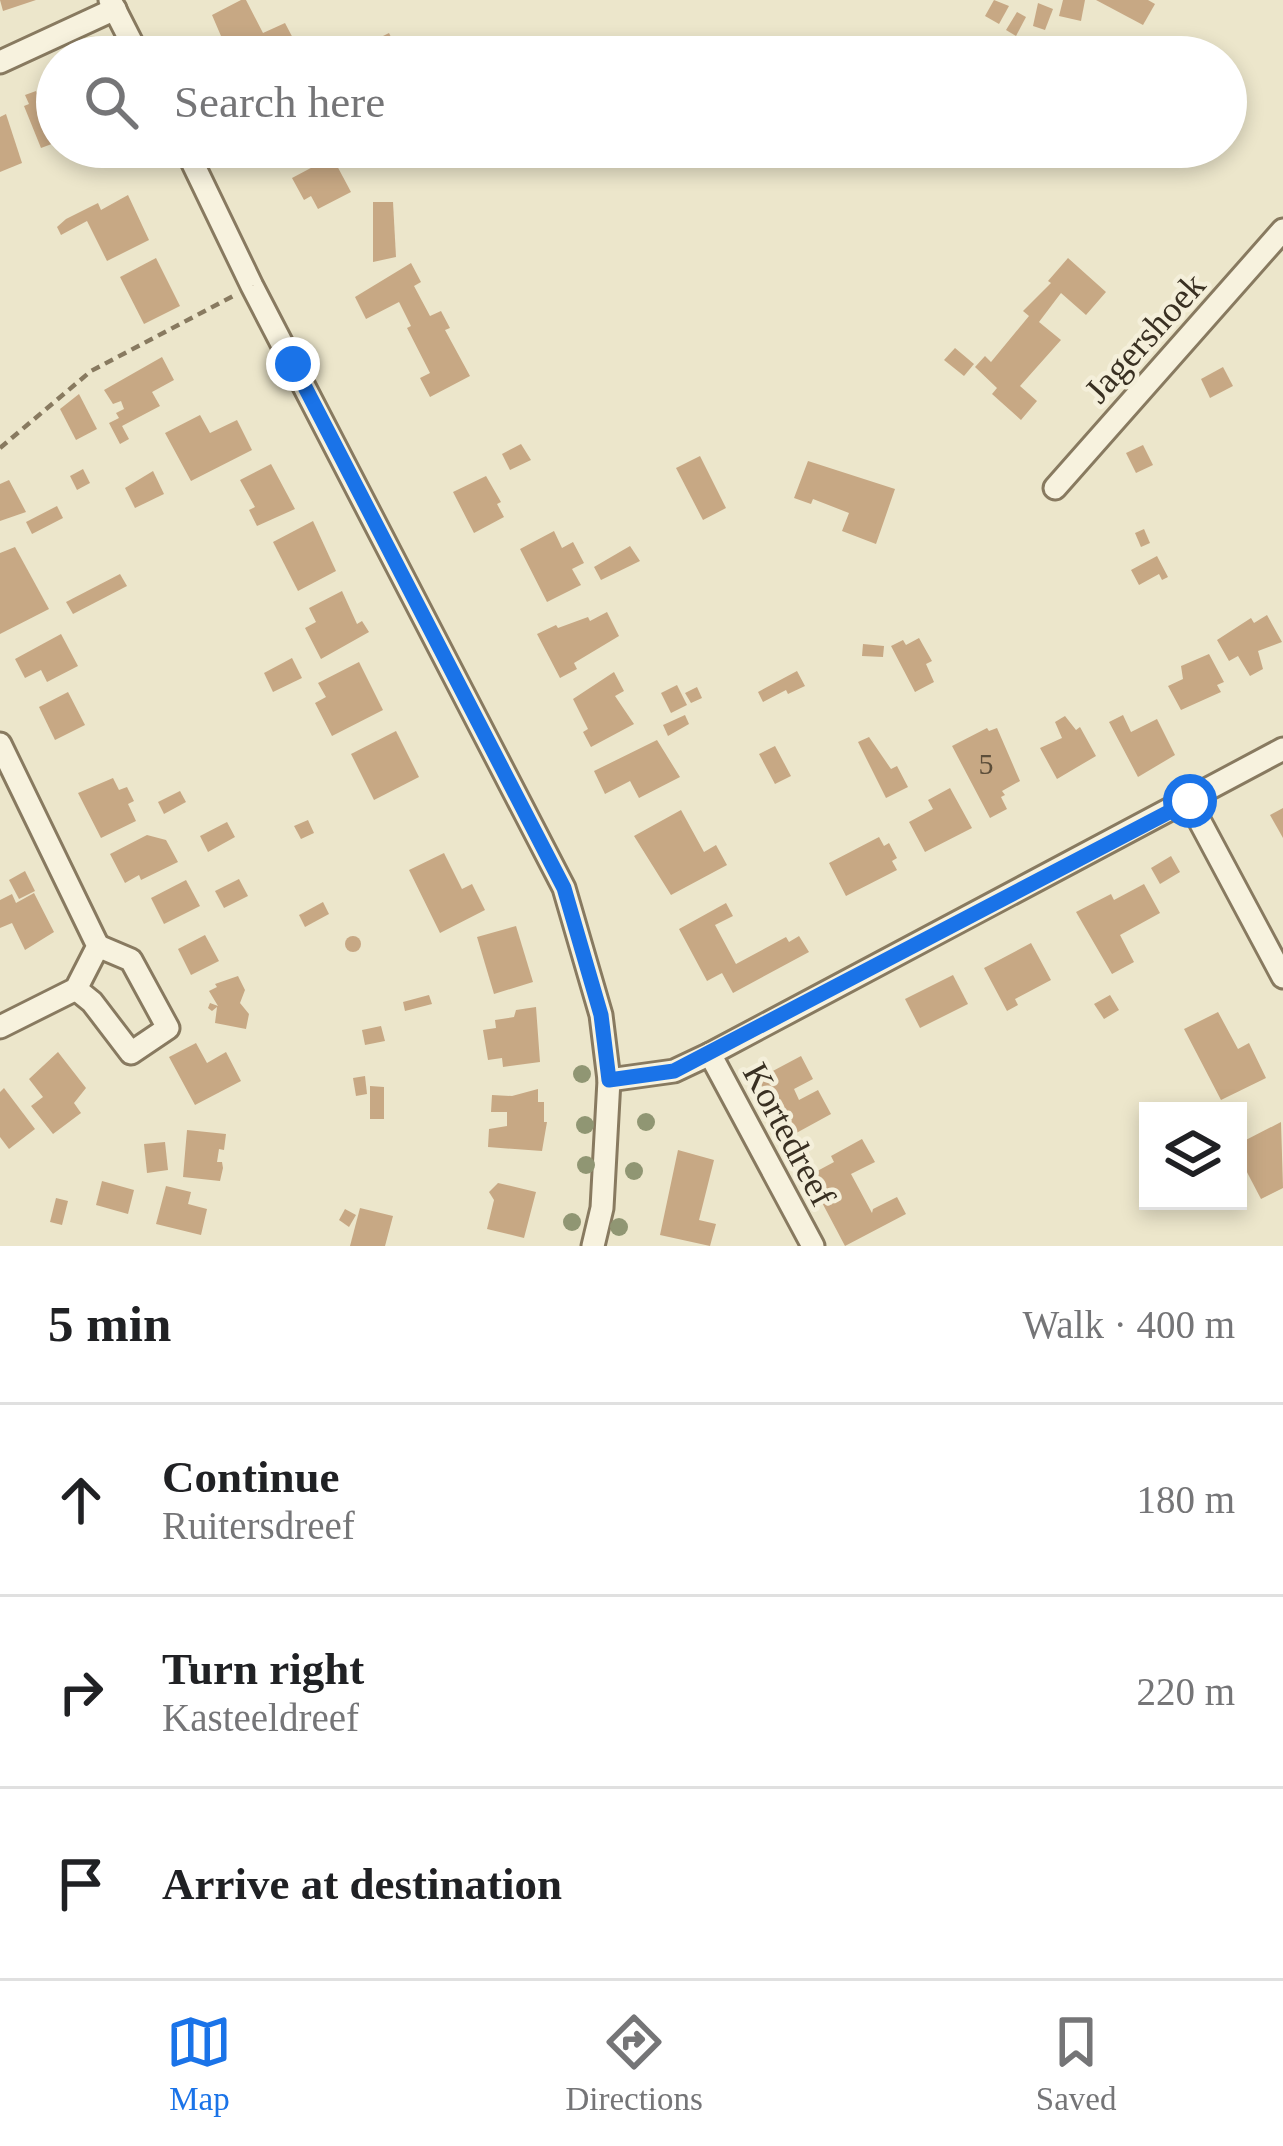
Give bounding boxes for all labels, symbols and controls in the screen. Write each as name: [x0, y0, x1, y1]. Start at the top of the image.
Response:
search box: [36, 36, 1247, 168]
icon: search: [78, 69, 144, 135]
text: Search here: [174, 77, 385, 127]
street label: Jagershoek: [1076, 265, 1213, 410]
route end: [266, 337, 320, 391]
house number: 5: [979, 747, 994, 780]
route start: [1163, 774, 1217, 828]
street label: Kortedreef: [735, 1056, 843, 1213]
map controls: [1139, 1102, 1247, 1210]
button: layers: [1139, 1102, 1247, 1210]
text: 5 min: [48, 1296, 171, 1352]
text: Walk · 400 m: [1023, 1303, 1235, 1346]
text: Continue: [162, 1452, 340, 1502]
icon: ahead: [48, 1467, 114, 1533]
text: 180 m: [1136, 1478, 1235, 1521]
text: Ruitersdreef: [162, 1504, 355, 1547]
text: Turn right: [162, 1644, 364, 1694]
icon: right: [48, 1659, 114, 1725]
text: 220 m: [1136, 1670, 1235, 1713]
text: Kasteeldreef: [162, 1696, 359, 1739]
icon: arrive: [48, 1851, 114, 1917]
text: Arrive at destination: [162, 1859, 562, 1909]
tab: Map: [166, 2009, 232, 2118]
tab: Directions: [565, 2009, 703, 2118]
tab: Saved: [1036, 2009, 1117, 2118]

